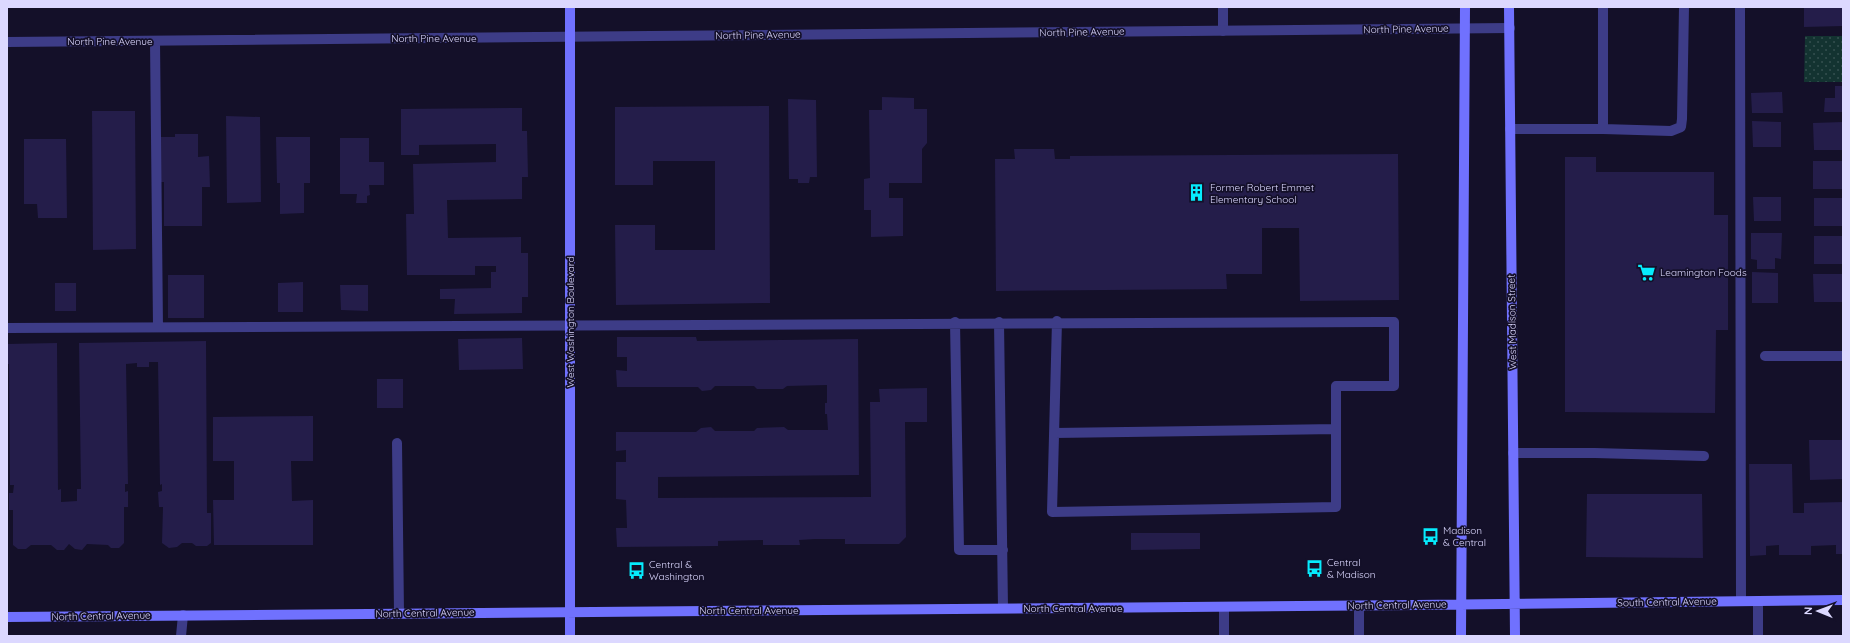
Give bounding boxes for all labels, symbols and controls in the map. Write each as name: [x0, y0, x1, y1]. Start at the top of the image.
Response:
street label: North Pine Avenue: [1363, 22, 1449, 36]
street label: North Pine Avenue: [1039, 25, 1125, 39]
street label: North Pine Avenue: [715, 28, 801, 42]
street label: North Pine Avenue: [391, 32, 477, 45]
street label: North Pine Avenue: [67, 35, 153, 48]
place label: Former Robert Emmet Elementary School: [1210, 181, 1315, 206]
building icon: Former Robert Emmet Elementary School: [1187, 183, 1207, 203]
street label: West Washington Boulevard: [564, 256, 577, 388]
supermarket icon: Leamington Foods: [1637, 262, 1657, 282]
place label: Leamington Foods: [1660, 266, 1747, 279]
street label: West Madison Street: [1505, 274, 1519, 370]
place label: Madison & Central: [1443, 524, 1486, 549]
bus stop icon: Madison & Central: [1420, 526, 1440, 546]
place label: Central & Madison: [1327, 556, 1376, 581]
place label: Central & Washington: [649, 558, 704, 583]
bus stop icon: Central & Madison: [1304, 558, 1324, 578]
bus stop icon: Central & Washington: [626, 560, 646, 580]
north arrow: [1798, 591, 1838, 631]
street label: South Central Avenue: [1617, 595, 1717, 609]
street label: North Central Avenue: [1347, 598, 1447, 612]
street label: North Central Avenue: [1023, 602, 1123, 615]
street label: North Central Avenue: [699, 604, 799, 617]
street label: North Central Avenue: [375, 606, 475, 620]
text: N: [1801, 607, 1815, 615]
street label: North Central Avenue: [51, 609, 151, 623]

